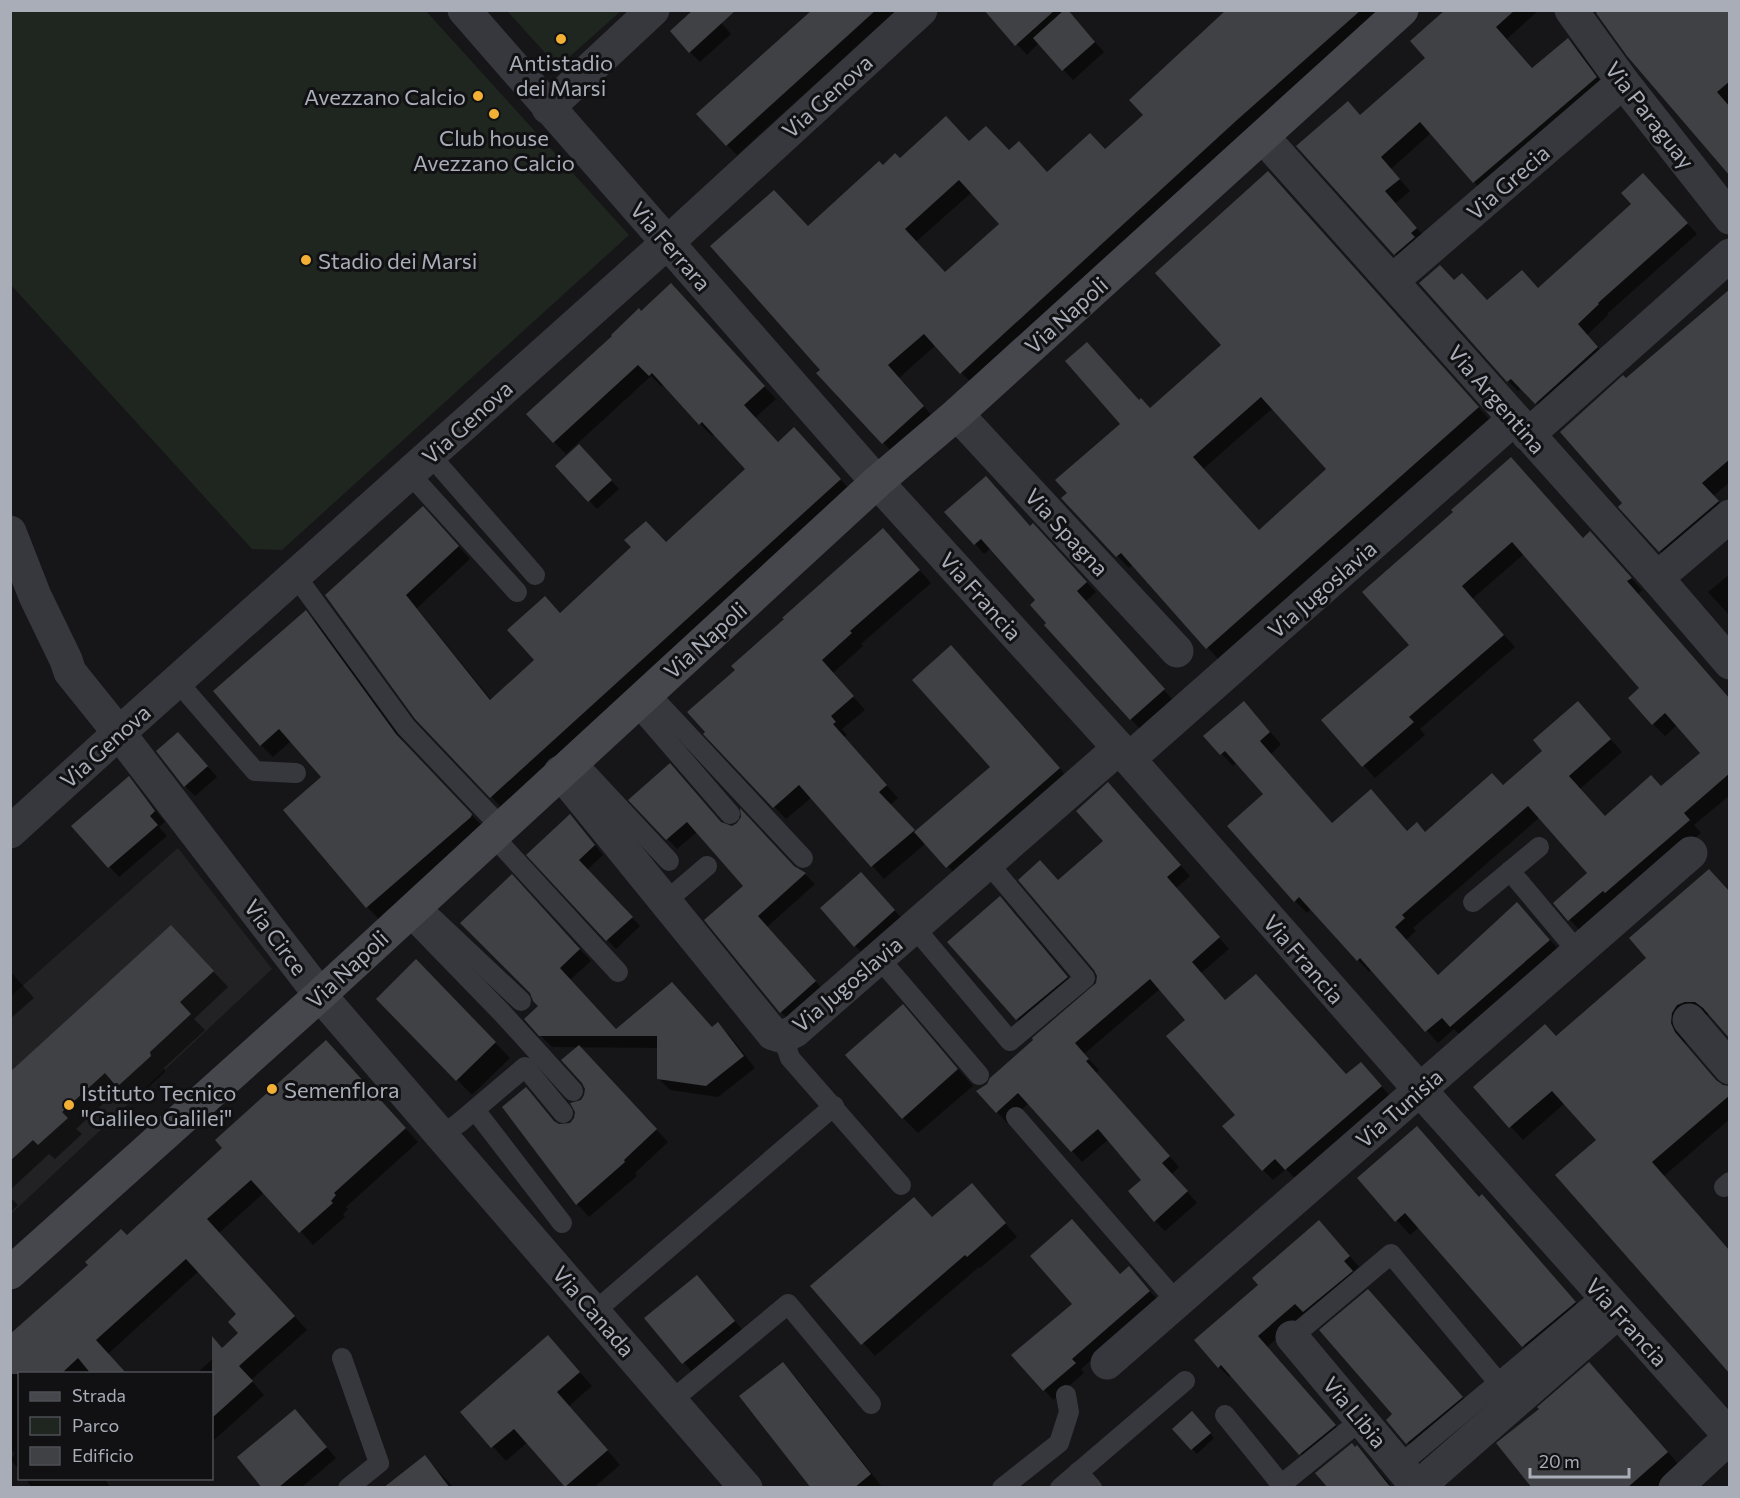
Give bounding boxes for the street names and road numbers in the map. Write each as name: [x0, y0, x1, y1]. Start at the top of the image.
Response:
street label: Via Genova: [776, 48, 878, 144]
street label: Via Paraguay: [1600, 56, 1700, 174]
street label: Via Grecia: [1461, 139, 1555, 225]
street label: Via Ferrara: [625, 196, 717, 296]
street label: Via Napoli: [1019, 271, 1113, 359]
street label: Via Argentina: [1442, 339, 1552, 459]
street label: Via Genova: [416, 374, 518, 470]
street label: Via Spagna: [1020, 483, 1114, 581]
street label: Via Jugoslavia: [1262, 534, 1382, 644]
street label: Via Francia: [934, 546, 1028, 646]
street label: Via Napoli: [658, 596, 752, 684]
street label: Via Genova: [54, 698, 156, 794]
street label: Via Circe: [239, 894, 313, 980]
street label: Via Francia: [1258, 909, 1350, 1009]
street label: Via Napoli: [300, 924, 394, 1014]
street label: Via Jugoslavia: [787, 930, 907, 1038]
street label: Via Tunisia: [1350, 1063, 1448, 1153]
street label: Via Canada: [547, 1260, 641, 1362]
street label: Via Francia: [1580, 1272, 1674, 1372]
street label: Via Libia: [1317, 1371, 1393, 1453]

